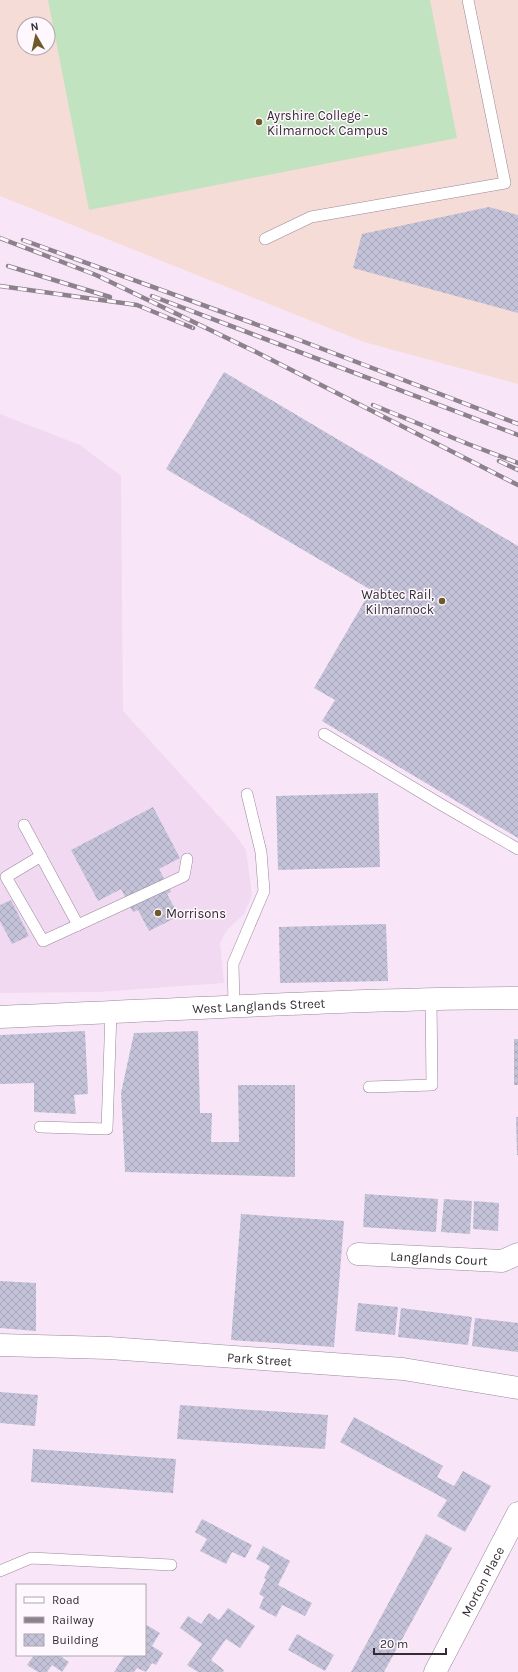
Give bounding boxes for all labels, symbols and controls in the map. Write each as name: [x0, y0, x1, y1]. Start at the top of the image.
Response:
north arrow: [16, 16, 56, 56]
text: N: [30, 20, 39, 34]
place label: Ayrshire College - Kilmarnock Campus: [267, 108, 388, 138]
marker: Ayrshire College - Kilmarnock Campus: [254, 117, 264, 127]
place label: Wabtec Rail, Kilmarnock: [361, 587, 434, 617]
marker: Wabtec Rail, Kilmarnock: [437, 596, 447, 606]
place label: Morrisons: [166, 906, 226, 921]
marker: Morrisons: [153, 908, 163, 918]
street label: West Langlands Street: [192, 995, 326, 1016]
street label: Langlands Court: [390, 1248, 488, 1268]
street label: Park Street: [227, 1349, 293, 1369]
street label: Morton Place: [458, 1544, 507, 1619]
legend: [16, 1584, 146, 1656]
text: Road: [52, 1593, 80, 1607]
text: Railway: [52, 1613, 94, 1627]
scale bar: [374, 1630, 446, 1656]
text: Building: [52, 1633, 99, 1647]
text: 20 m: [380, 1637, 408, 1651]

